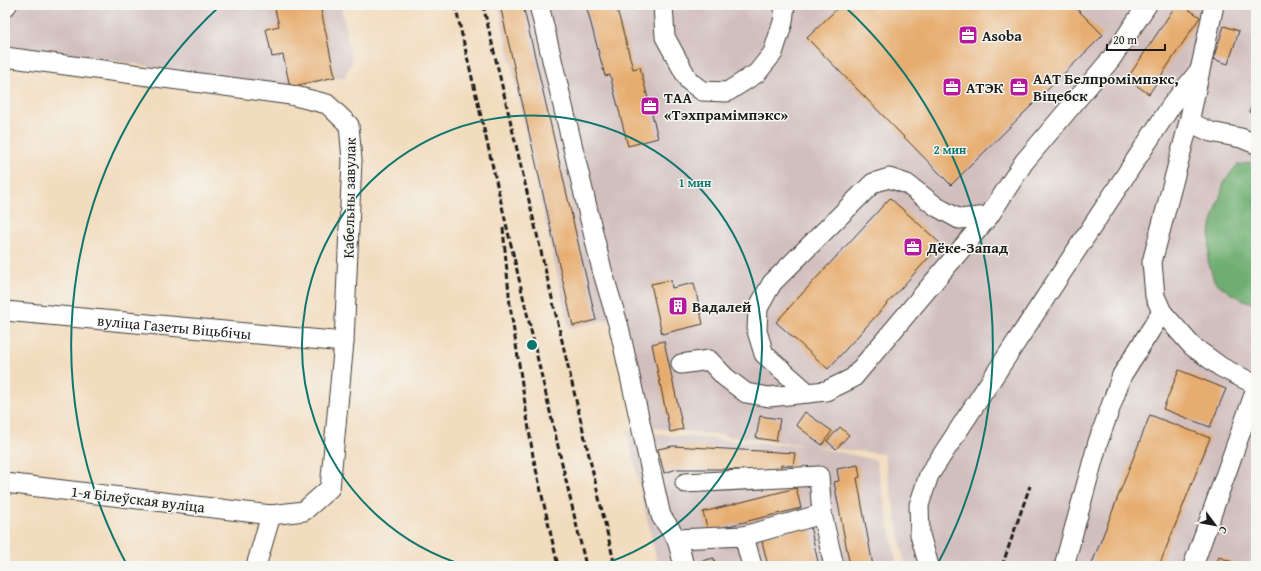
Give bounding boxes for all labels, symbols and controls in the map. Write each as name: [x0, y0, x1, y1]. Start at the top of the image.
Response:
office icon: Asoba: [957, 24, 979, 46]
place label: Asoba: [982, 25, 1022, 46]
scale bar: [1107, 26, 1165, 52]
text: 20 m: [1113, 31, 1137, 48]
place label: ААТ Белпромімпэкс, Віцебск: [1033, 68, 1179, 106]
office icon: АТЭК: [941, 76, 963, 98]
office icon: ААТ Белпромімпэкс, Віцебск: [1008, 76, 1030, 98]
place label: АТЭК: [966, 77, 1004, 98]
place label: ТАА «Тэхпрамімпэкс»: [664, 87, 788, 125]
office icon: ТАА «Тэхпрамімпэкс»: [639, 95, 661, 117]
street label: Кабельны завулак: [337, 137, 361, 259]
text: 2 мин: [934, 141, 967, 158]
text: 1 мин: [679, 174, 712, 191]
office icon: Дёке-Запад: [902, 236, 924, 258]
place label: Дёке-Запад: [926, 237, 1008, 258]
building icon: Вадалей: [667, 295, 689, 317]
place label: Вадалей: [692, 296, 752, 317]
street label: вуліца Газеты Віцьбічы: [96, 309, 253, 344]
centre of rings: [525, 338, 539, 352]
street label: 1-я Білеўская вуліца: [70, 480, 207, 518]
north arrow: [1195, 505, 1235, 545]
text: С: [1215, 523, 1232, 537]

